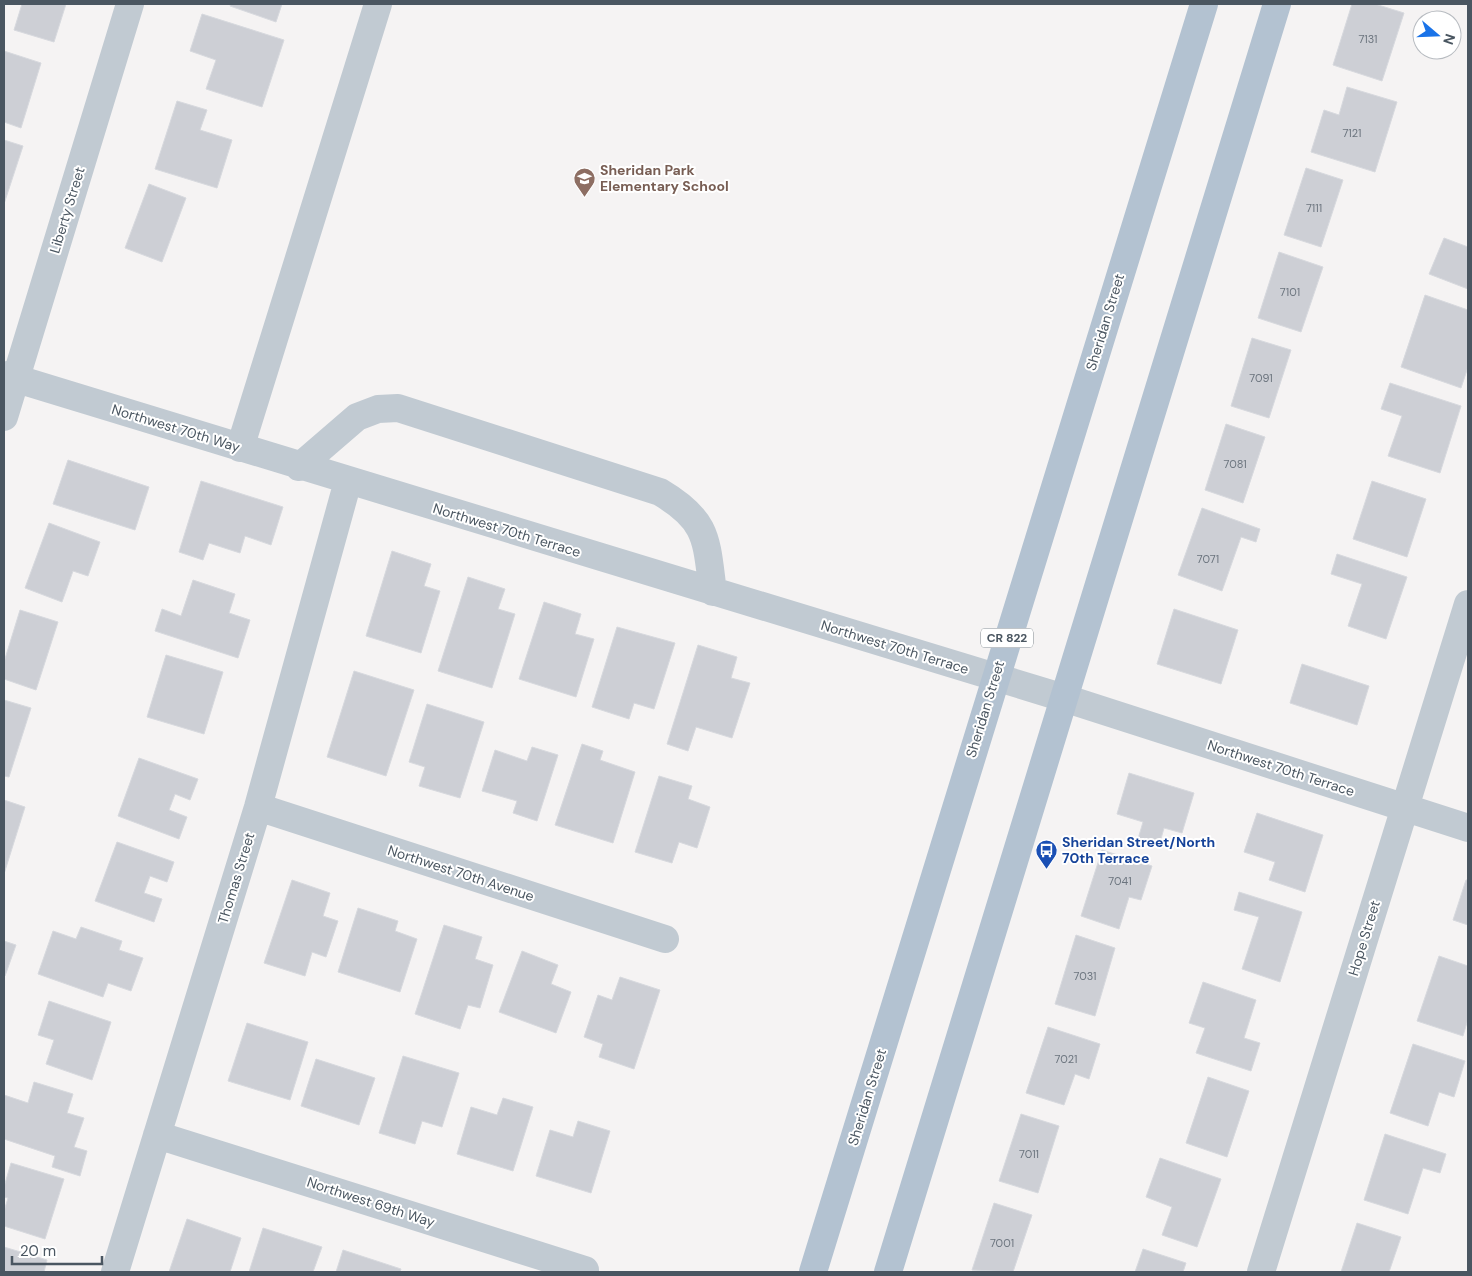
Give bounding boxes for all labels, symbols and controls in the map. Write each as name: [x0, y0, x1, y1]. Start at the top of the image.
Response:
north arrow: [1412, 10, 1462, 60]
text: N: [1439, 31, 1459, 47]
house number: 7131: [1358, 32, 1378, 46]
house number: 7121: [1342, 126, 1362, 140]
place label: Sheridan Park Elementary School: [600, 161, 729, 195]
street label: Liberty Street: [45, 165, 89, 255]
school or university icon: Sheridan Park Elementary School: [572, 166, 596, 197]
house number: 7111: [1306, 201, 1322, 215]
street label: Sheridan Street: [1082, 271, 1128, 373]
house number: 7101: [1280, 285, 1300, 299]
house number: 7091: [1249, 371, 1273, 385]
street label: Northwest 70th Way: [110, 400, 243, 456]
house number: 7081: [1223, 457, 1247, 471]
street label: Northwest 70th Terrace: [431, 499, 583, 561]
house number: 7071: [1197, 552, 1219, 566]
street label: Northwest 70th Terrace: [819, 616, 971, 678]
road number: CR 822: [981, 628, 1033, 648]
street label: Sheridan Street: [962, 658, 1008, 760]
street label: Northwest 70th Terrace: [1205, 736, 1357, 800]
street label: Thomas Street: [214, 830, 258, 926]
place label: Sheridan Street/North 70th Terrace: [1062, 833, 1215, 867]
bus stop icon: Sheridan Street/North 70th Terrace: [1034, 838, 1058, 869]
street label: Northwest 70th Avenue: [386, 841, 536, 905]
house number: 7041: [1108, 874, 1132, 888]
street label: Hope Street: [1344, 898, 1384, 978]
house number: 7031: [1074, 969, 1097, 983]
street label: Sheridan Street: [844, 1046, 890, 1148]
house number: 7021: [1055, 1052, 1077, 1066]
house number: 7011: [1019, 1147, 1039, 1161]
street label: Northwest 69th Way: [305, 1173, 438, 1231]
scale bar: [12, 1234, 102, 1266]
house number: 7001: [990, 1236, 1014, 1250]
text: 20 m: [20, 1241, 56, 1261]

